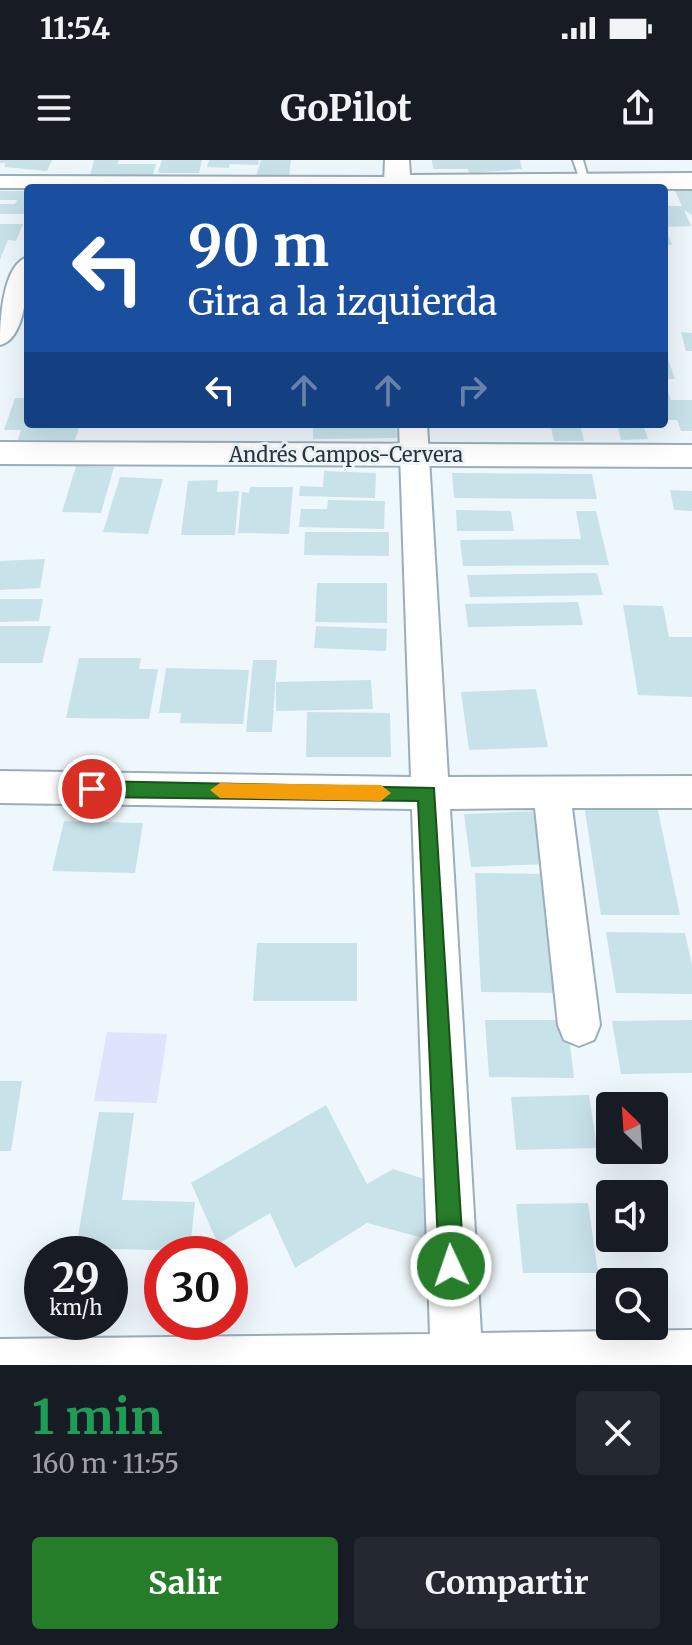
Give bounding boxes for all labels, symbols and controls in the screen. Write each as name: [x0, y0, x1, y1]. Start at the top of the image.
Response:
text: 11:54: [40, 9, 110, 47]
icon: menu: [32, 86, 76, 130]
text: GoPilot: [280, 86, 412, 131]
icon: share: [616, 86, 660, 130]
text: 90 m: [188, 211, 329, 281]
icon: left: [56, 216, 160, 320]
text: Gira a la izquierda: [188, 280, 497, 325]
icon: left: [198, 368, 242, 412]
icon: ahead: [282, 368, 326, 412]
icon: ahead: [366, 368, 410, 412]
icon: right: [450, 368, 494, 412]
street label: Andrés Campos-Cervera: [228, 442, 463, 467]
pin: [58, 755, 126, 823]
icon: arrive: [70, 767, 114, 811]
north arrow: [596, 1092, 668, 1164]
map controls: [596, 1092, 668, 1340]
button: sound: [596, 1180, 668, 1252]
position arrow: [409, 1224, 493, 1308]
speed limit sign: 30: [144, 1236, 248, 1340]
text: 29: [52, 1253, 100, 1303]
button: search: [596, 1268, 668, 1340]
text: km/h: [50, 1295, 102, 1320]
text: 1 min: [32, 1387, 163, 1447]
button: close: [576, 1391, 660, 1475]
text: 160 m · 11:55: [32, 1447, 179, 1480]
button: Salir: [32, 1537, 338, 1629]
button: Compartir: [354, 1537, 660, 1629]

